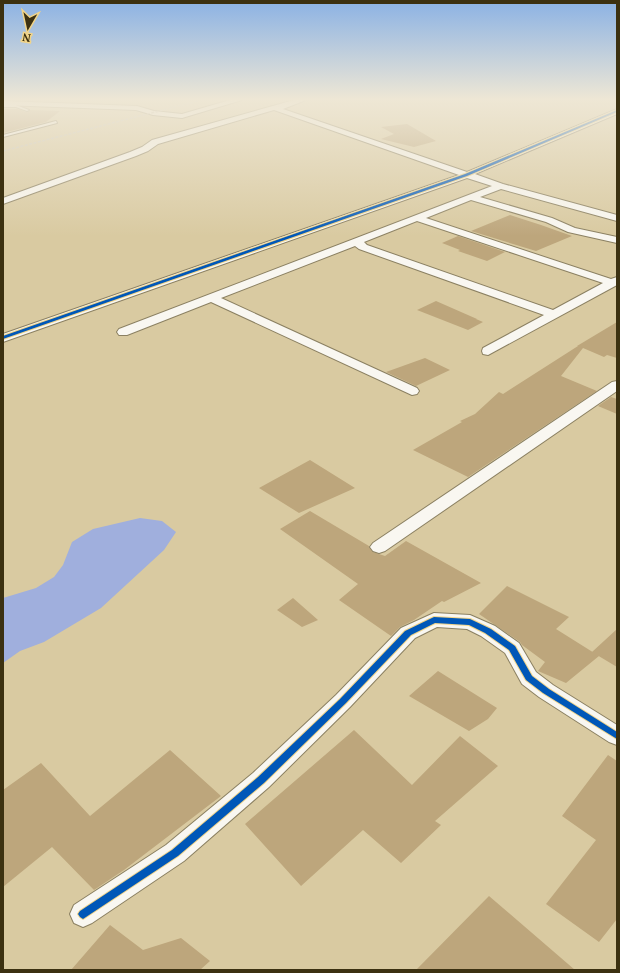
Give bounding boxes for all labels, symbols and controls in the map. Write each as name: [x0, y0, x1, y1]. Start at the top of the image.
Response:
north arrow: [8, 8, 48, 48]
text: N: [21, 30, 32, 45]

